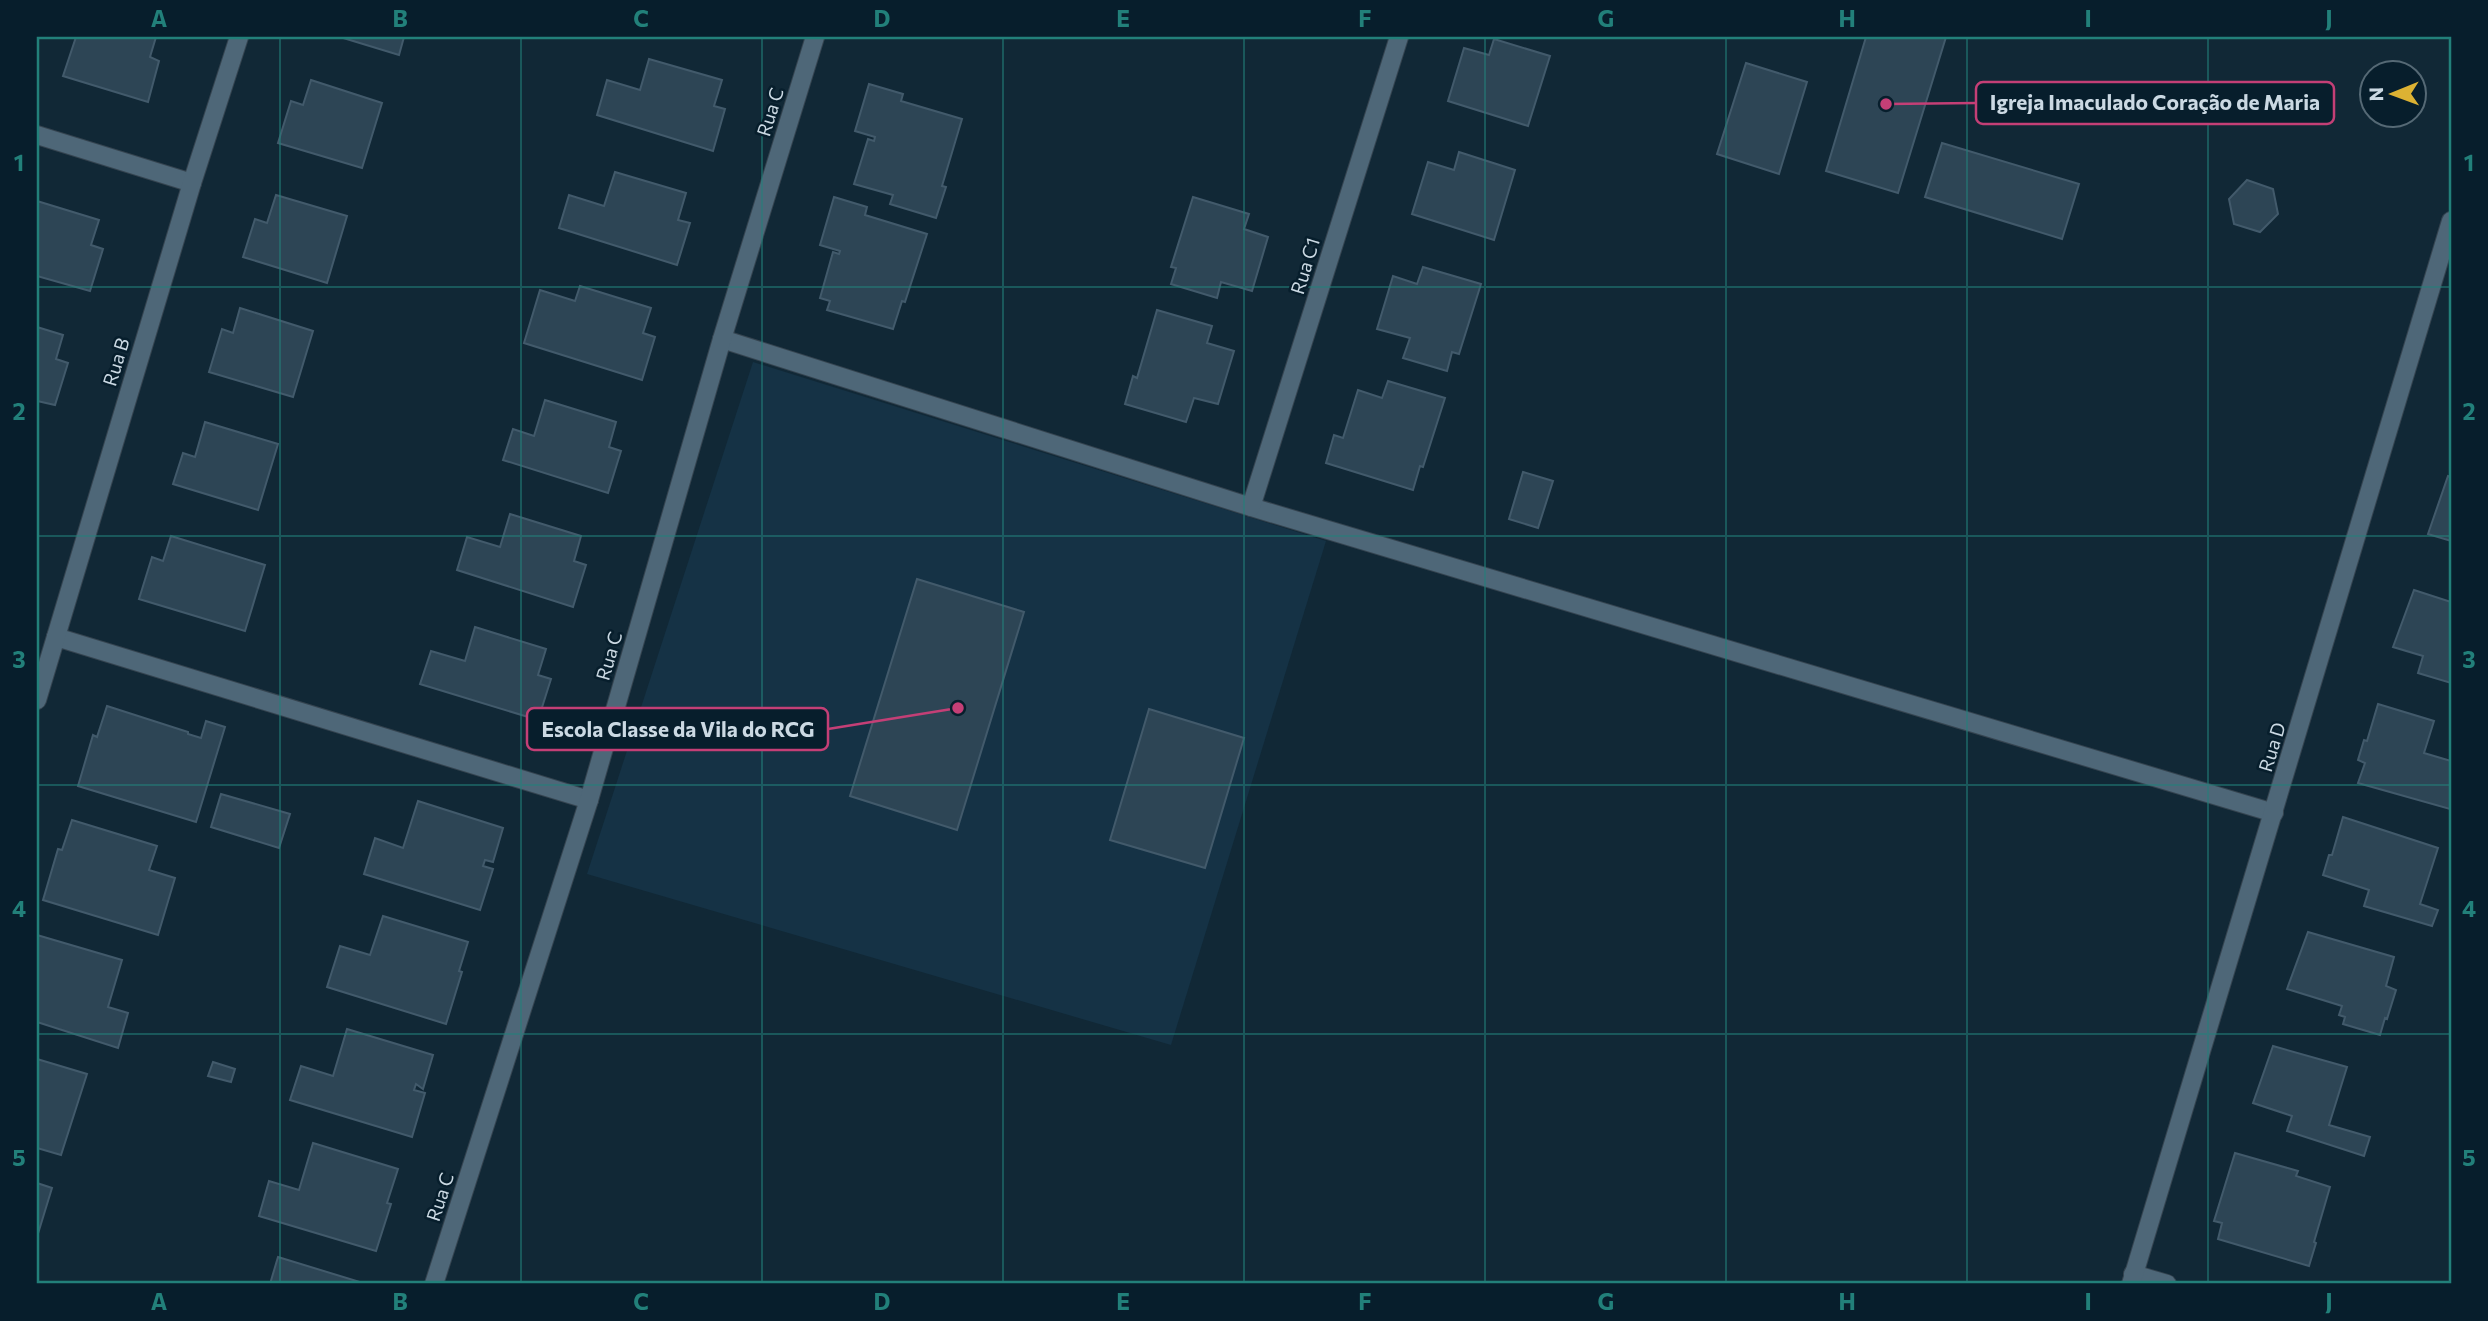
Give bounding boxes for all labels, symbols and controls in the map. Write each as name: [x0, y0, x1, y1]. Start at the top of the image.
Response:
text: A: [151, 4, 168, 32]
text: B: [392, 4, 408, 32]
text: C: [633, 4, 649, 32]
text: D: [874, 4, 891, 32]
text: E: [1116, 4, 1130, 32]
text: F: [1358, 4, 1372, 32]
text: G: [1598, 4, 1614, 32]
text: H: [1838, 4, 1856, 32]
text: I: [2084, 4, 2092, 32]
text: J: [2325, 4, 2333, 32]
north arrow: [2358, 60, 2428, 130]
callout: Igreja Imaculado Coração de Maria: [1976, 82, 2334, 124]
street label: Rua C: [751, 85, 788, 139]
text: N: [2364, 87, 2387, 102]
text: Igreja Imaculado Coração de Maria: [1990, 89, 2320, 114]
text: 1: [14, 148, 24, 176]
text: 1: [2464, 148, 2474, 176]
street label: Rua C1: [1285, 235, 1324, 297]
street label: Rua B: [97, 335, 134, 389]
text: 2: [12, 397, 26, 425]
text: 2: [2462, 397, 2476, 425]
street label: Rua C: [591, 629, 626, 683]
text: 3: [12, 645, 26, 673]
text: 3: [2462, 645, 2476, 673]
callout: Escola Classe da Vila do RCG: [527, 708, 828, 750]
text: Escola Classe da Vila do RCG: [542, 716, 814, 741]
street label: Rua D: [2253, 719, 2290, 775]
text: 4: [12, 894, 26, 922]
text: 4: [2462, 894, 2476, 922]
text: 5: [12, 1143, 26, 1171]
text: 5: [2462, 1143, 2476, 1171]
street label: Rua C: [421, 1170, 458, 1224]
text: A: [151, 1287, 168, 1315]
text: B: [392, 1287, 408, 1315]
text: C: [633, 1287, 649, 1315]
text: D: [874, 1287, 891, 1315]
text: E: [1116, 1287, 1130, 1315]
text: F: [1358, 1287, 1372, 1315]
text: G: [1598, 1287, 1614, 1315]
text: H: [1838, 1287, 1856, 1315]
text: I: [2084, 1287, 2092, 1315]
text: J: [2325, 1287, 2333, 1315]

